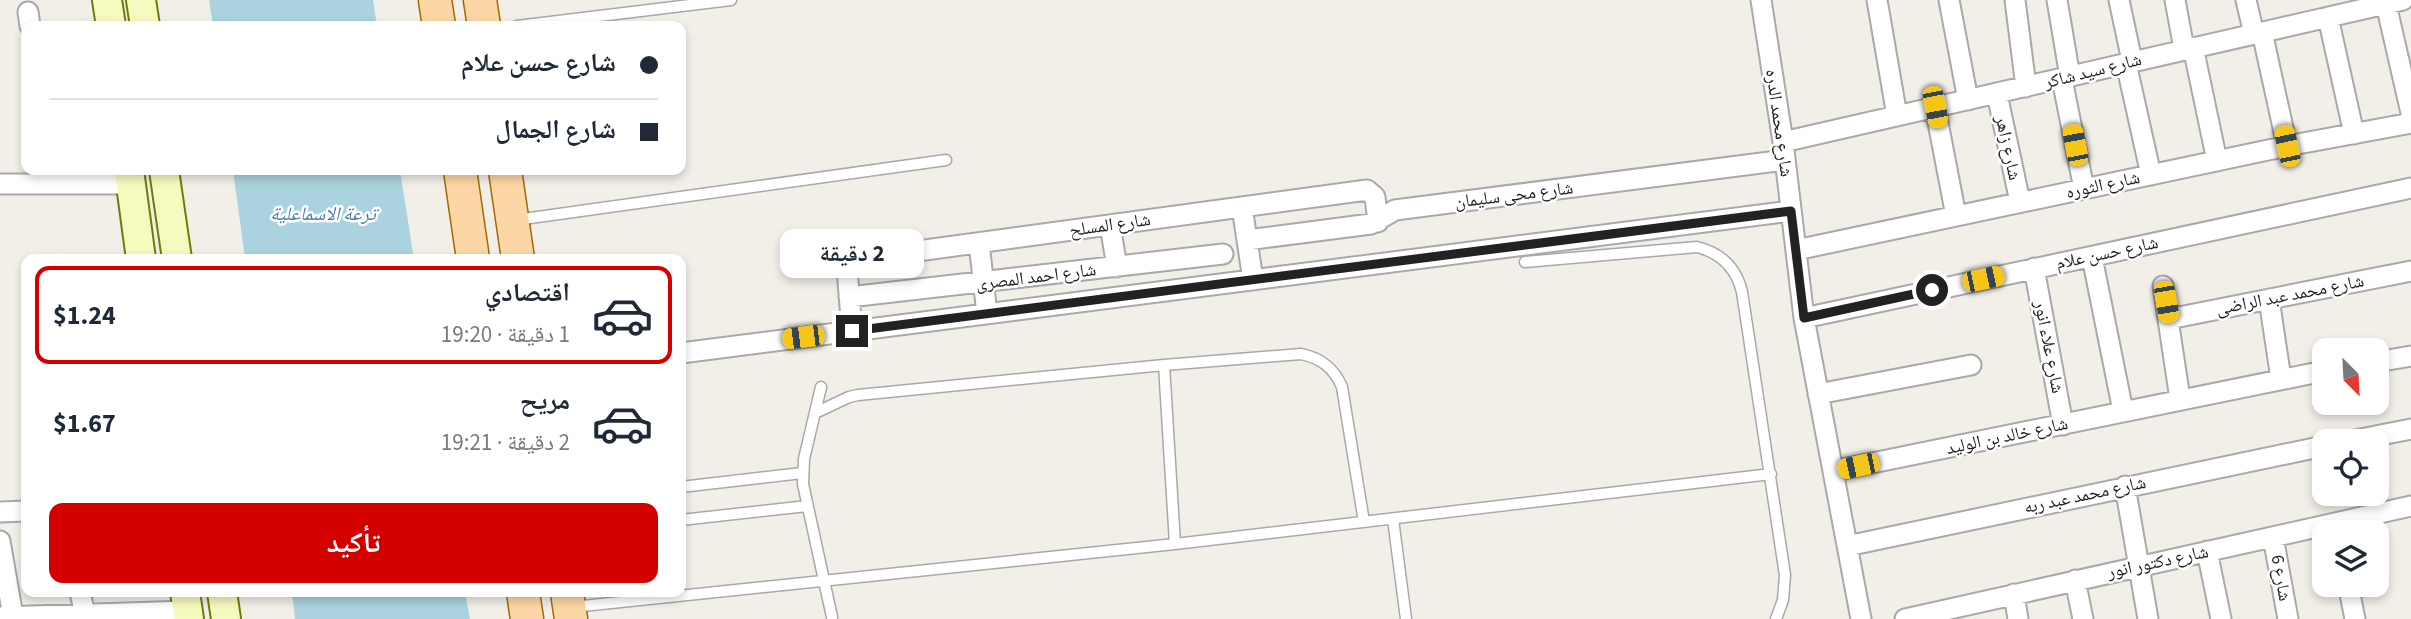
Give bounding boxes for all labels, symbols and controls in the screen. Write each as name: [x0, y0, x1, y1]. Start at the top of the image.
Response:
text: شارع حسن علام: [461, 44, 616, 81]
street label: شارع سيد شاكر: [2041, 47, 2144, 95]
street label: شارع محمد الدره: [1759, 68, 1799, 178]
car: [1921, 84, 1950, 130]
text: شارع الجمال: [495, 111, 616, 148]
street label: شارع زاهر: [1989, 112, 2027, 183]
car: [2061, 122, 2090, 168]
car: [2273, 123, 2302, 169]
street label: شارع الثوره: [2064, 165, 2142, 205]
street label: شارع محى سليمان: [1453, 175, 1575, 215]
water label: ترعة الاسماعلية: [270, 201, 380, 228]
street label: شارع المسلح: [1068, 207, 1152, 243]
callout: 2 دقيقة: [780, 230, 924, 278]
street label: شارع حسن علام: [2053, 230, 2161, 276]
text: 2 دقيقة: [819, 237, 885, 270]
street label: شارع احمد المصرى: [974, 257, 1098, 297]
car: [1961, 264, 2006, 294]
street label: شارع محمد عبد الراضى: [2214, 268, 2366, 322]
text: اقتصادي: [485, 274, 570, 311]
route start: [1916, 274, 1948, 306]
car: [2153, 279, 2180, 325]
icon: car: [591, 284, 654, 347]
text: $1.24: [53, 297, 116, 334]
street label: شارع علاء انور: [2028, 298, 2070, 396]
route end: [836, 315, 868, 347]
text: 1 دقيقة · 19:20: [441, 318, 570, 351]
car: [781, 324, 826, 350]
north arrow: [2312, 338, 2389, 415]
map controls: [2312, 338, 2389, 597]
text: مريح: [520, 382, 570, 419]
icon: car: [591, 392, 654, 455]
text: $1.67: [53, 405, 116, 442]
street label: شارع خالد بن الوليد: [1944, 411, 2070, 461]
text: 2 دقيقة · 19:21: [441, 426, 570, 459]
button: locate: [2312, 429, 2389, 506]
car: [1836, 451, 1881, 481]
street label: شارع محمد عبد ربه: [2022, 470, 2148, 520]
button: تأكيد: [49, 503, 658, 583]
button: layers: [2312, 520, 2389, 597]
street label: شارع دكتور انور: [2104, 539, 2211, 585]
street label: شارع 6: [2265, 553, 2297, 603]

